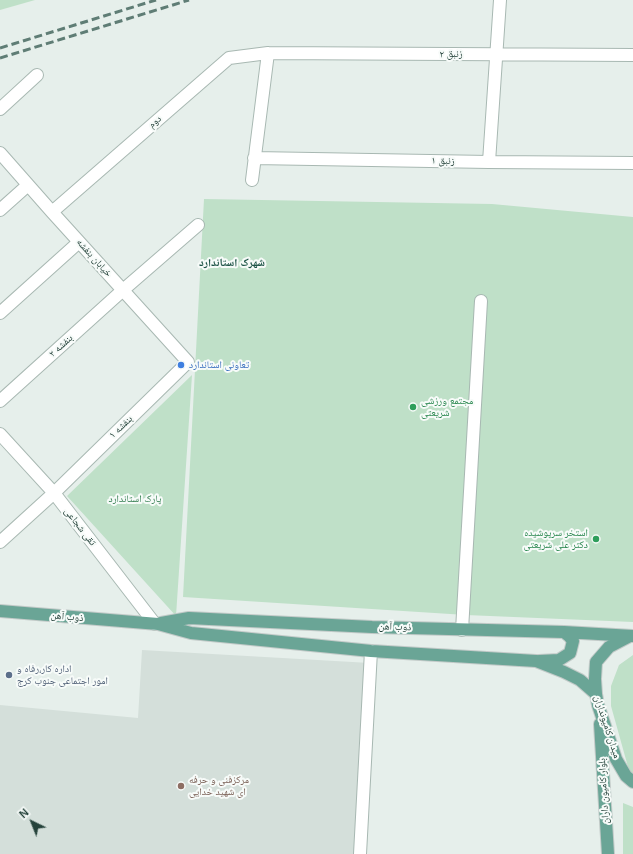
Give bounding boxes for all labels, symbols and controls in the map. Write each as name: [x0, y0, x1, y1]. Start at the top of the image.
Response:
street label: زنبق ۲: [439, 48, 463, 60]
street label: دوم: [146, 113, 164, 131]
street label: زنبق ۱: [431, 155, 455, 167]
street label: خیابان بنفشه: [74, 236, 114, 280]
district label: شهرک استاندارد: [199, 256, 265, 270]
street label: بنفشه ۲: [47, 332, 75, 360]
place label: تعاونی استاندارد: [189, 359, 249, 371]
marker: تعاونی استاندارد: [176, 360, 186, 370]
place label: مجتمع ورزشی شریعتی: [421, 395, 473, 418]
marker: مجتمع ورزشی شریعتی: [408, 402, 418, 412]
street label: بنفشه ۱: [107, 413, 135, 441]
park label: پارک استاندارد: [109, 493, 161, 505]
street label: تقی شجاعی: [62, 506, 98, 548]
place label: استخر سرپوشیده دکتر علی شریعتی: [523, 527, 588, 550]
marker: استخر سرپوشیده دکتر علی شریعتی: [591, 534, 601, 544]
street label: ذوب آهن: [50, 610, 84, 624]
street label: ذوب آهن: [378, 620, 412, 634]
place label: اداره کار،رفاه و امور اجتماعی جنوب کرج: [17, 663, 108, 686]
marker: اداره کار،رفاه و امور اجتماعی جنوب کرج: [4, 670, 14, 680]
street label: میدان کامیونداران: [591, 694, 623, 760]
street label: بلوار کامیون داران: [596, 758, 612, 824]
place label: مرکزفنی و حرفه ای شهید خدایی: [189, 774, 249, 798]
marker: مرکزفنی و حرفه ای شهید خدایی: [176, 781, 186, 791]
north arrow: [12, 802, 52, 842]
text: N: [17, 806, 31, 820]

